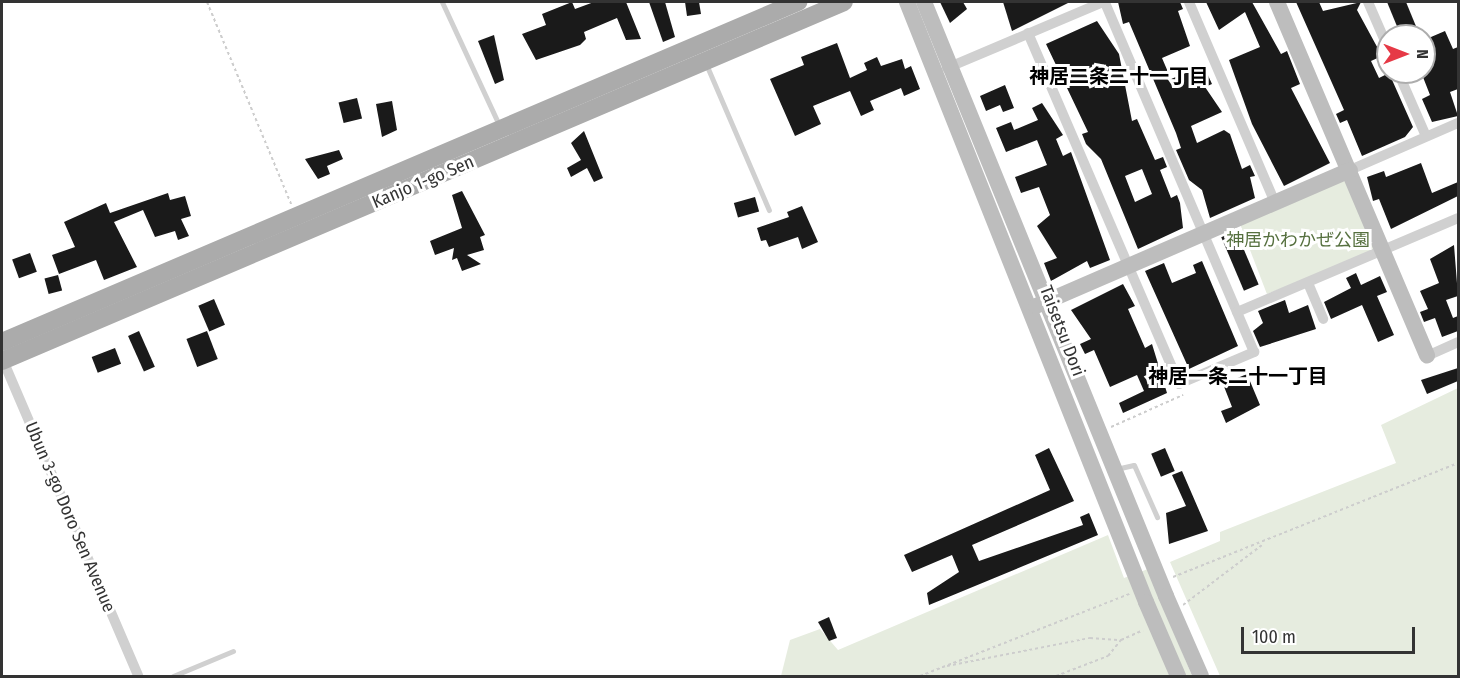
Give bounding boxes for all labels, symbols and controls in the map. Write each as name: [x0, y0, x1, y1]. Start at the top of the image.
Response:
north arrow: [1376, 24, 1436, 84]
text: N: [1413, 49, 1432, 59]
district label: 神居二条二十一丁目: [1029, 64, 1209, 88]
street label: Kanjo 1-go Sen: [369, 151, 477, 213]
park label: 神居かわかぜ公園: [1226, 229, 1370, 251]
street label: Taisetsu Dori: [1035, 283, 1089, 379]
district label: 神居一条二十一丁目: [1148, 364, 1328, 388]
street label: Ubun 3-go Doro Sen Avenue: [20, 418, 120, 616]
scale bar: [1244, 615, 1418, 653]
text: 100 m: [1252, 626, 1296, 648]

